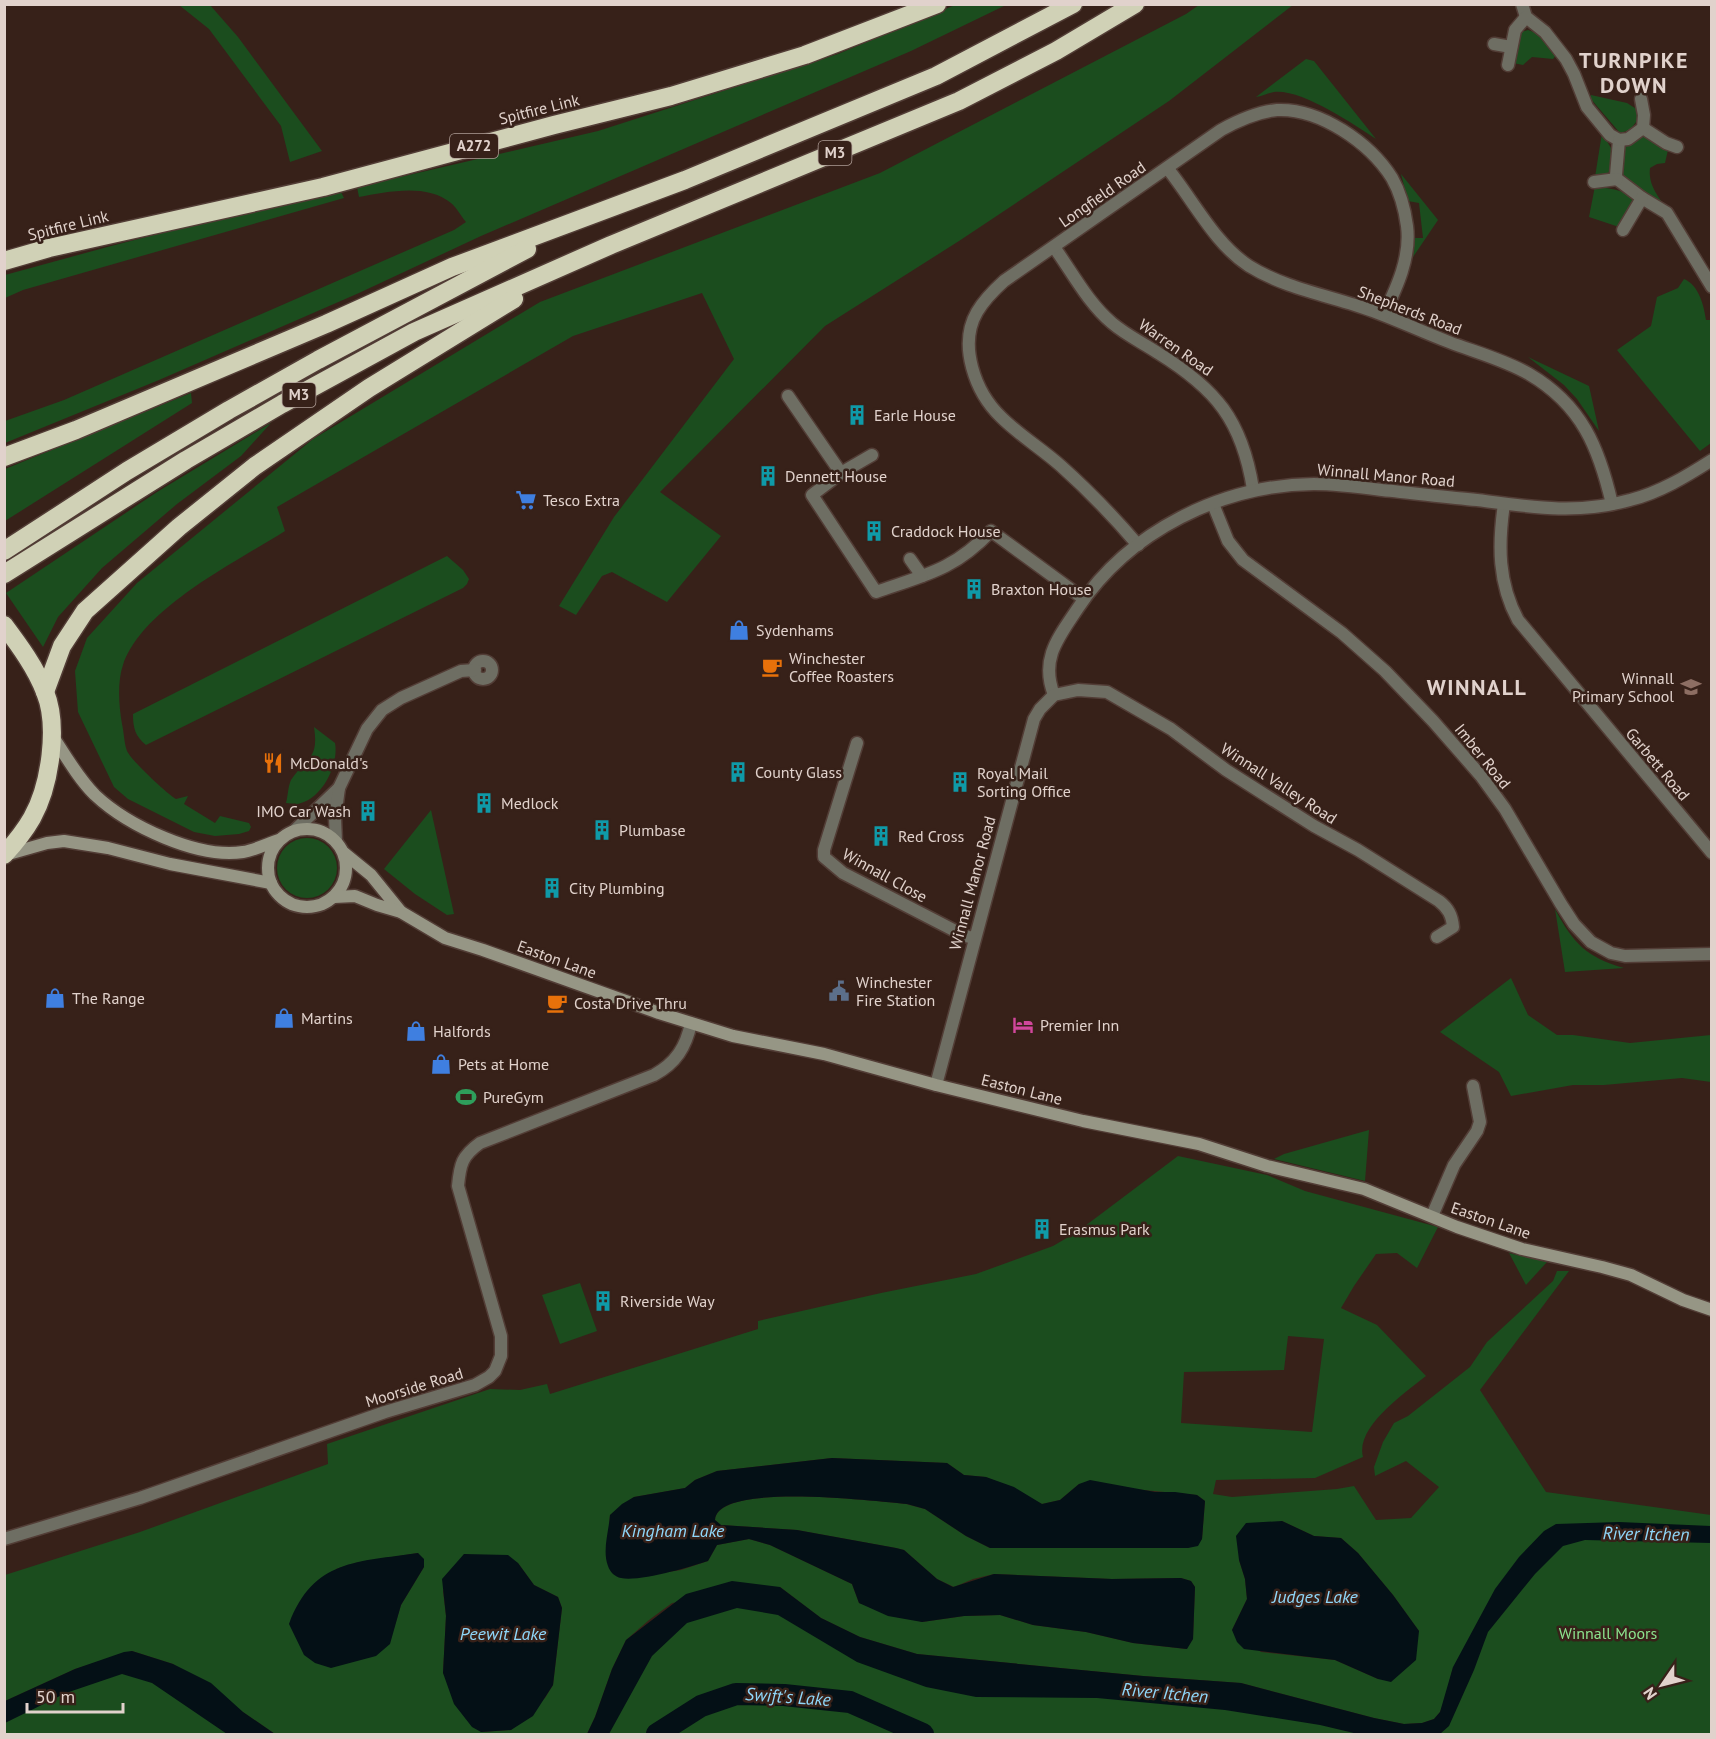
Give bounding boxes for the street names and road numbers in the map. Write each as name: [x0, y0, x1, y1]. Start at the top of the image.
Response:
street label: Spitfire Link: [497, 89, 582, 129]
road number: A272: [450, 134, 498, 158]
road number: M3: [818, 141, 852, 165]
street label: Longfield Road: [1055, 157, 1149, 231]
street label: Spitfire Link: [26, 205, 111, 245]
street label: Shepherds Road: [1355, 281, 1465, 339]
street label: Warren Road: [1135, 314, 1217, 380]
road number: M3: [282, 383, 316, 407]
street label: Winnall Manor Road: [1316, 459, 1456, 491]
street label: Imber Road: [1451, 719, 1515, 793]
street label: Garbett Road: [1622, 724, 1694, 804]
street label: Winnall Valley Road: [1217, 738, 1341, 828]
street label: Winnall Manor Road: [944, 814, 1000, 952]
street label: Winnall Close: [839, 844, 931, 906]
street label: Easton Lane: [515, 935, 599, 983]
street label: Easton Lane: [979, 1069, 1065, 1109]
street label: Easton Lane: [1449, 1197, 1533, 1243]
street label: Moorside Road: [363, 1363, 465, 1411]

